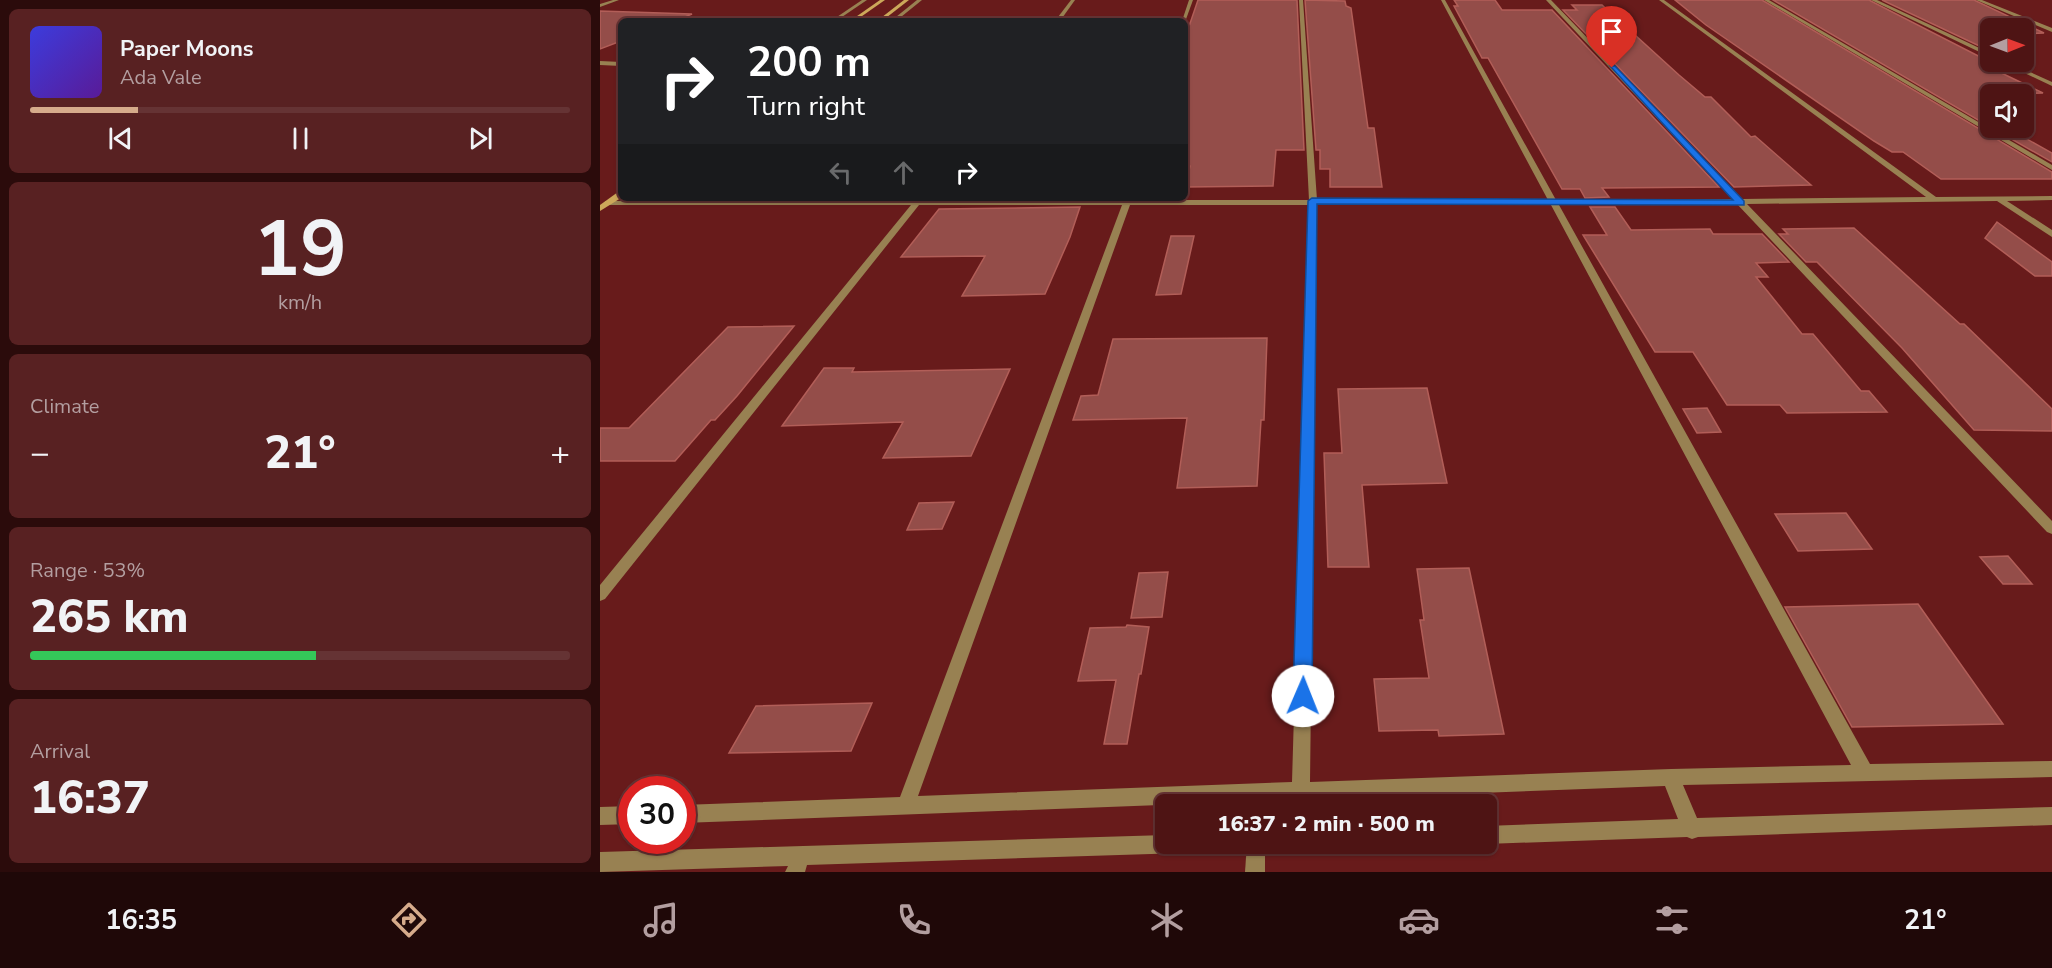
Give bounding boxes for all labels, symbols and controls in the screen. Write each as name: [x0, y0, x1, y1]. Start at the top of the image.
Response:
pin: [1586, 6, 1637, 68]
icon: arrive: [1595, 15, 1628, 48]
north arrow: [1980, 18, 2034, 72]
map controls: [1980, 18, 2034, 138]
text: Paper Moons: [120, 34, 254, 64]
text: 200 m: [747, 34, 871, 91]
icon: right: [648, 42, 726, 120]
text: Ada Vale: [120, 64, 202, 91]
button: sound: [1980, 84, 2034, 138]
text: Turn right: [747, 88, 865, 125]
icon: previous: [104, 122, 137, 155]
icon: pause: [284, 122, 317, 155]
icon: next: [464, 122, 497, 155]
icon: left: [824, 156, 857, 189]
icon: ahead: [887, 156, 920, 189]
icon: right: [950, 156, 983, 189]
text: 19: [253, 196, 347, 303]
text: km/h: [278, 289, 322, 316]
text: Climate: [30, 393, 99, 420]
text: 21°: [264, 423, 336, 484]
text: −: [30, 431, 50, 476]
text: +: [550, 431, 570, 476]
text: Range · 53%: [30, 557, 145, 584]
text: 265 km: [30, 587, 189, 648]
position arrow: [1271, 664, 1335, 728]
text: Arrival: [30, 738, 90, 765]
text: 16:37: [30, 768, 150, 829]
speed limit sign: 30: [618, 776, 696, 854]
text: 16:37 · 2 min · 500 m: [1217, 809, 1435, 839]
icon: directions: [388, 899, 430, 941]
icon: music: [640, 899, 682, 941]
icon: phone: [893, 899, 935, 941]
icon: climate: [1146, 899, 1188, 941]
icon: car: [1398, 899, 1440, 941]
icon: filters: [1651, 899, 1693, 941]
text: 16:35: [105, 902, 177, 939]
text: 21°: [1904, 902, 1947, 939]

